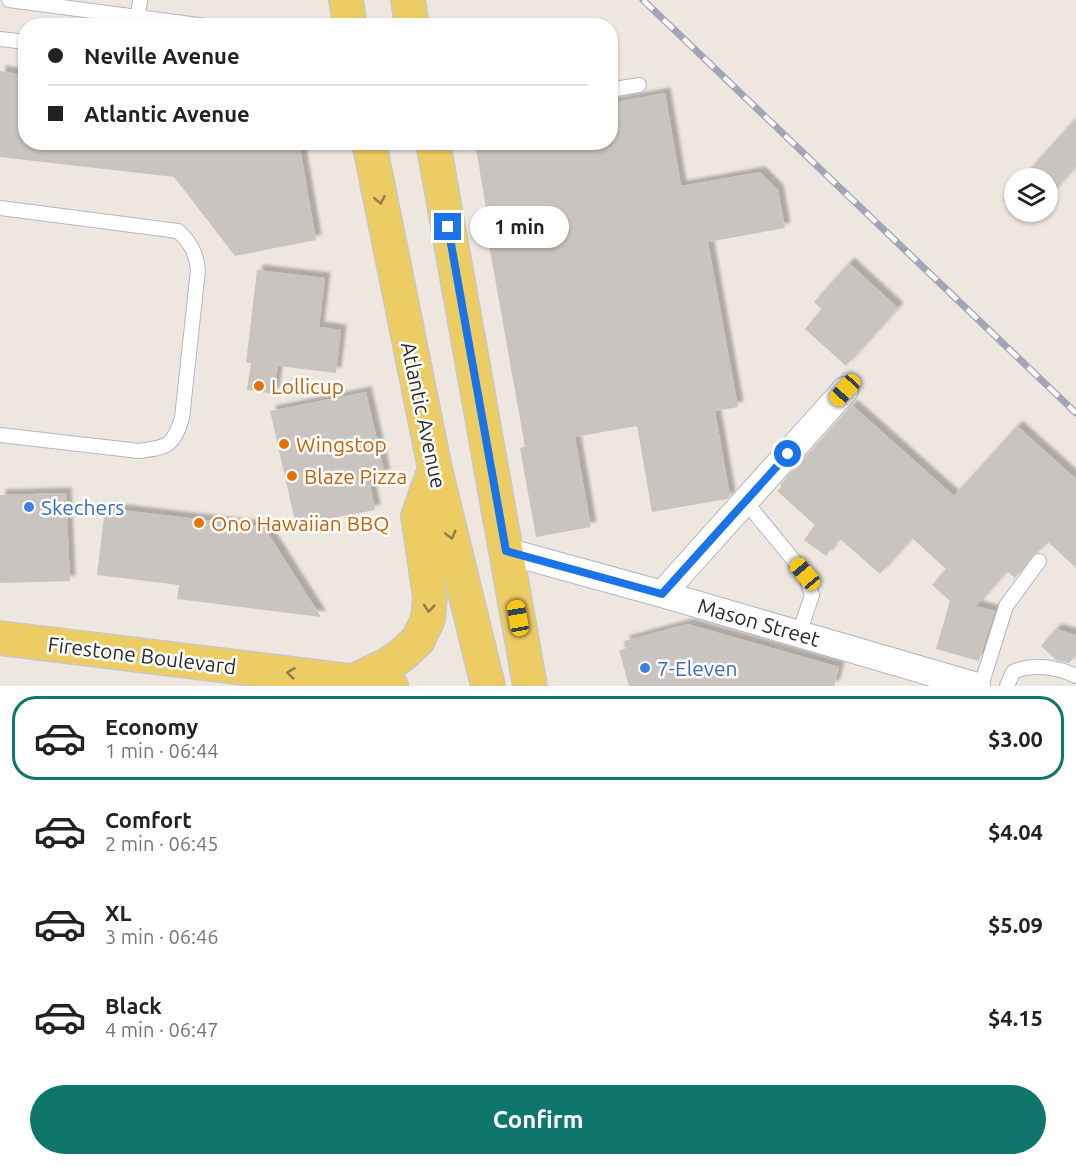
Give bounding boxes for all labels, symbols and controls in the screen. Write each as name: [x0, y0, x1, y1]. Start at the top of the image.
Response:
text: Neville Avenue: [84, 43, 240, 68]
text: Atlantic Avenue: [84, 101, 250, 126]
map controls: [1004, 168, 1058, 222]
button: layers: [1004, 168, 1058, 222]
one-way arrow: [373, 195, 386, 205]
callout: 1 min: [469, 206, 568, 248]
route end: [434, 213, 461, 240]
text: 1 min: [494, 215, 545, 238]
street label: Atlantic Avenue: [397, 340, 451, 490]
car: [826, 371, 864, 409]
place label: Lollicup: [271, 374, 344, 398]
marker: Lollicup: [252, 379, 266, 393]
place label: Wingstop: [296, 432, 387, 456]
marker: Wingstop: [277, 437, 291, 451]
route start: [774, 440, 801, 467]
place label: Blaze Pizza: [304, 464, 407, 488]
marker: Blaze Pizza: [285, 469, 299, 483]
place label: Skechers: [41, 495, 124, 519]
marker: Skechers: [22, 500, 36, 514]
place label: Ono Hawaiian BBQ: [211, 511, 390, 535]
marker: Ono Hawaiian BBQ: [192, 516, 206, 530]
one-way arrow: [443, 529, 456, 539]
car: [787, 554, 823, 594]
street label: Mason Street: [695, 593, 823, 651]
car: [506, 599, 530, 637]
one-way arrow: [423, 603, 436, 612]
street label: Firestone Boulevard: [46, 632, 238, 678]
place label: 7-Eleven: [657, 656, 738, 680]
marker: 7-Eleven: [638, 661, 652, 675]
one-way arrow: [287, 667, 296, 679]
icon: car: [33, 711, 87, 765]
text: Economy: [105, 714, 198, 739]
text: $3.00: [988, 726, 1043, 751]
text: 1 min · 06:44: [105, 739, 219, 762]
icon: car: [33, 804, 87, 858]
text: Comfort: [105, 807, 192, 832]
text: $4.04: [988, 819, 1043, 844]
text: 2 min · 06:45: [105, 832, 219, 855]
icon: car: [33, 897, 87, 951]
text: XL: [105, 900, 132, 925]
text: $5.09: [988, 912, 1043, 937]
text: 3 min · 06:46: [105, 925, 219, 948]
icon: car: [33, 990, 87, 1044]
text: Black: [105, 993, 162, 1018]
text: $4.15: [988, 1005, 1043, 1030]
text: 4 min · 06:47: [105, 1018, 219, 1041]
button: Confirm: [30, 1085, 1046, 1154]

